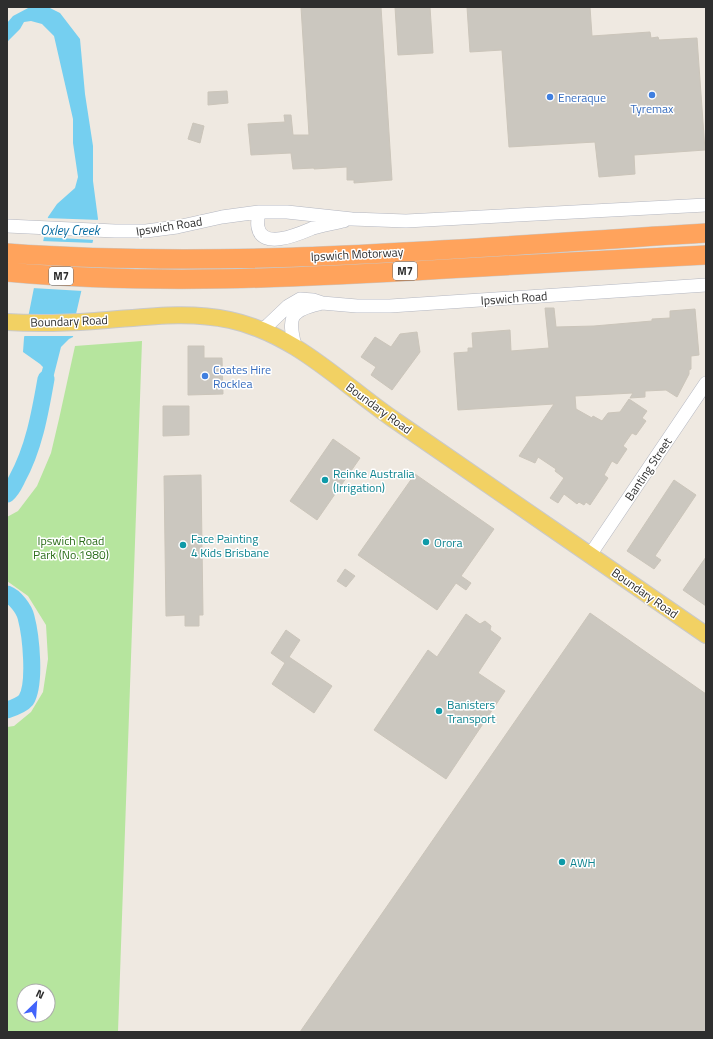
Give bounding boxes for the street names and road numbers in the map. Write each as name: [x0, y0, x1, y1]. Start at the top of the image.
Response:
street label: Ipswich Road: [134, 211, 204, 241]
street label: Ipswich Motorway: [310, 242, 404, 266]
road number: M7: [393, 262, 417, 280]
road number: M7: [49, 267, 73, 285]
street label: Ipswich Road: [480, 286, 548, 310]
street label: Boundary Road: [30, 310, 108, 332]
street label: Boundary Road: [342, 378, 416, 438]
street label: Banting Street: [620, 433, 677, 505]
street label: Boundary Road: [608, 563, 682, 623]

